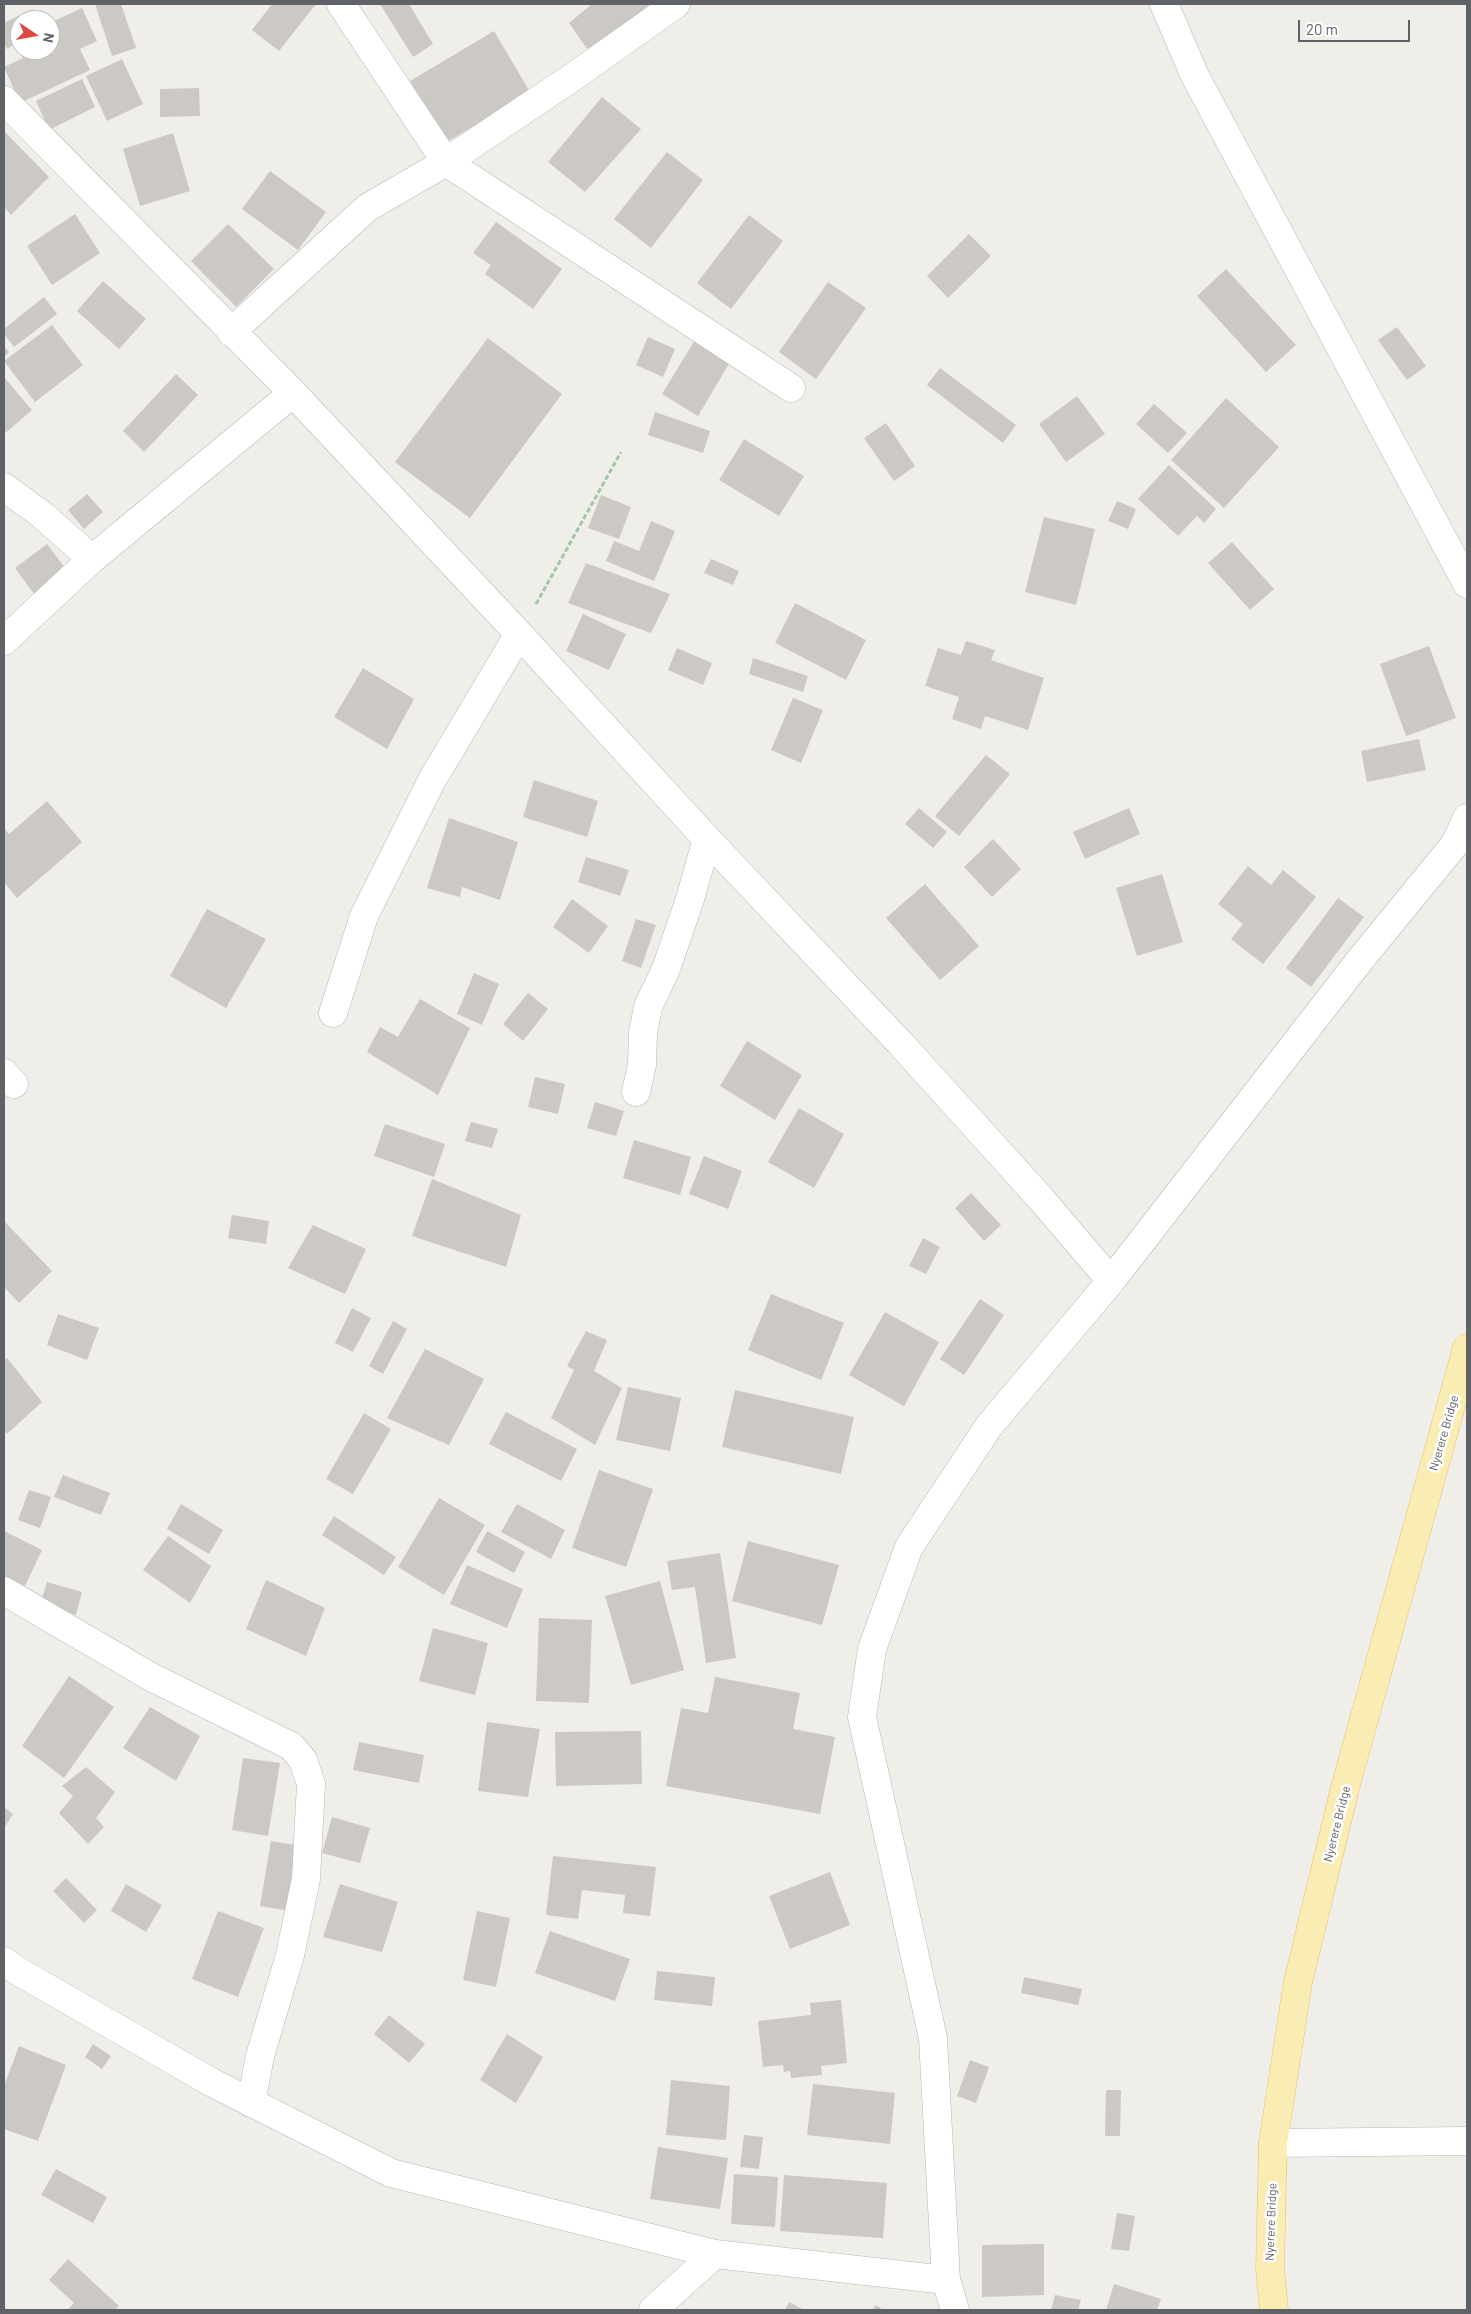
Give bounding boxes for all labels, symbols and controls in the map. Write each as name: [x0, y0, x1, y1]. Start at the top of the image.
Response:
north arrow: [10, 10, 60, 60]
scale bar: [1301, 10, 1414, 42]
text: 20 m: [1306, 20, 1338, 38]
text: N: [40, 32, 58, 44]
street label: Nyerere Bridge: [1426, 1394, 1462, 1472]
street label: Nyerere Bridge: [1321, 1784, 1353, 1864]
street label: Nyerere Bridge: [1262, 2183, 1280, 2261]

